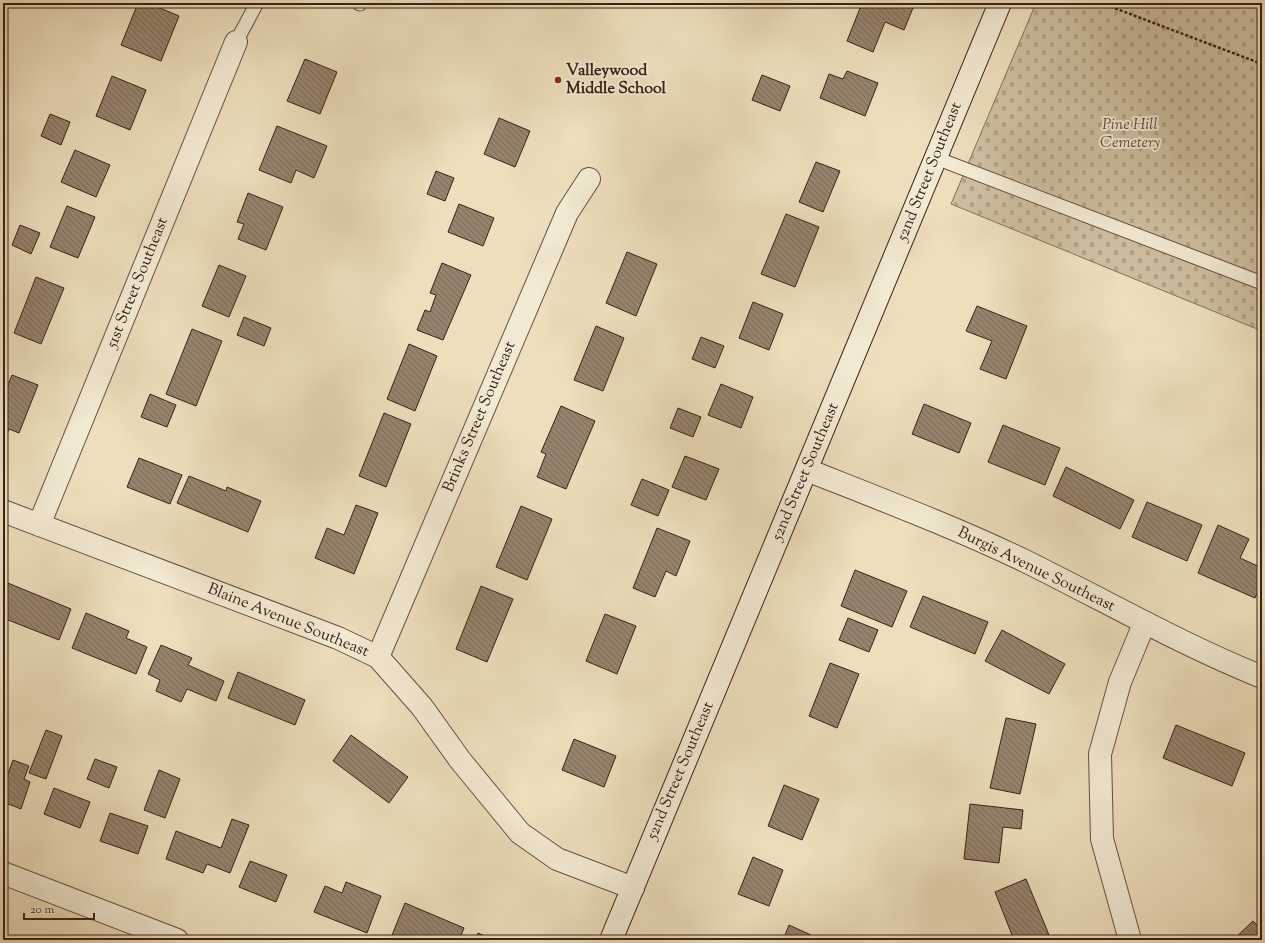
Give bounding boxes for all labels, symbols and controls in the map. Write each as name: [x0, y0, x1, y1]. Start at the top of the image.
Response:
place label: Valleywood Middle School: [566, 60, 667, 101]
marker: Valleywood Middle School: [553, 75, 563, 85]
street label: 52nd Street Southeast: [891, 98, 969, 246]
park label: Pine Hill Cemetery: [1100, 114, 1161, 155]
street label: 51st Street Southeast: [101, 213, 175, 353]
street label: Brinks Street Southeast: [438, 337, 522, 496]
street label: 52nd Street Southeast: [766, 399, 846, 546]
street label: Burgis Avenue Southeast: [953, 522, 1119, 618]
street label: Blaine Avenue Southeast: [204, 578, 373, 664]
street label: 52nd Street Southeast: [641, 698, 721, 845]
scale bar: [24, 895, 94, 921]
text: 20 m: [30, 901, 55, 919]

